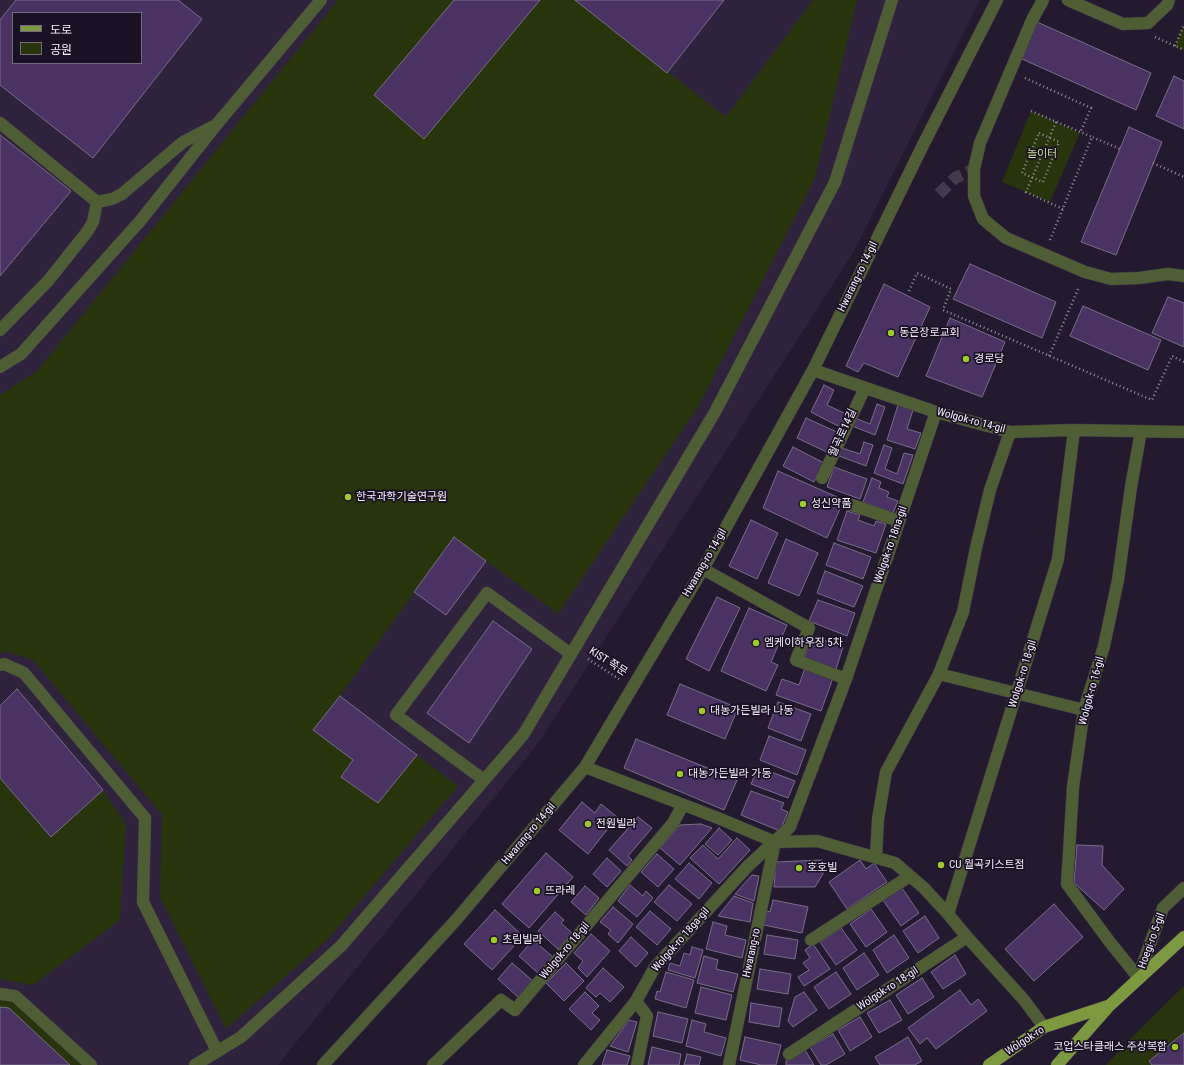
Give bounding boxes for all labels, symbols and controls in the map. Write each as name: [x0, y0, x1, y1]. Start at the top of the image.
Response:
legend: [12, 12, 142, 64]
text: 도로: [50, 23, 72, 37]
text: 공원: [50, 43, 72, 57]
park label: 놀이터: [1027, 147, 1057, 161]
street label: Hwarang-ro 14-gil: [835, 240, 881, 314]
place label: 동은장로교회: [899, 326, 960, 340]
marker: 동은장로교회: [886, 328, 896, 338]
place label: 경로당: [974, 352, 1004, 366]
marker: 경로당: [961, 354, 971, 364]
street label: Wolgok-ro 14-gil: [935, 406, 1007, 436]
street label: 월곡로14길: [826, 407, 860, 459]
place label: 한국과학기술연구원: [356, 490, 447, 504]
marker: 한국과학기술연구원: [343, 492, 353, 502]
place label: 성신약품: [811, 497, 851, 511]
marker: 성신약품: [798, 499, 808, 509]
street label: Wolgok-ro 18na-gil: [872, 505, 910, 585]
street label: Hwarang-ro 14-gil: [680, 527, 730, 599]
place label: 엠케이하우징 5차: [764, 636, 843, 650]
marker: 엠케이하우징 5차: [751, 638, 761, 648]
street label: Wolgok-ro 18-gil: [1006, 638, 1040, 710]
street label: KIST 쪽문: [586, 645, 630, 679]
street label: Wolgok-ro 16-gil: [1077, 655, 1107, 727]
place label: 대농가든빌라 나동: [710, 704, 793, 718]
marker: 대농가든빌라 나동: [697, 706, 707, 716]
place label: 대농가든빌라 가동: [688, 767, 771, 781]
marker: 대농가든빌라 가동: [675, 769, 685, 779]
street label: Hwarang-ro 14-gil: [499, 800, 559, 868]
place label: 전원빌라: [596, 817, 636, 831]
marker: 전원빌라: [583, 819, 593, 829]
place label: CU 월곡키스트점: [949, 858, 1025, 872]
marker: CU 월곡키스트점: [936, 860, 946, 870]
place label: 호호빌: [807, 861, 837, 875]
marker: 호호빌: [794, 863, 804, 873]
place label: 뜨라레: [545, 884, 575, 898]
marker: 뜨라레: [532, 886, 542, 896]
street label: Wolgok-ro 18ga-gil: [649, 905, 713, 975]
street label: Hoegi-ro 5-gil: [1136, 911, 1168, 971]
street label: Wolgok-ro 18-gil: [537, 920, 593, 982]
street label: Hwarang-ro: [740, 927, 764, 979]
place label: 초림빌라: [502, 933, 542, 947]
marker: 초림빌라: [489, 935, 499, 945]
street label: Wolgok-ro 18-gil: [855, 964, 921, 1014]
street label: Wolgok-ro: [1003, 1024, 1047, 1058]
place label: 코업스타클래스 주상복합: [1053, 1040, 1167, 1054]
marker: 코업스타클래스 주상복합: [1170, 1042, 1180, 1052]

